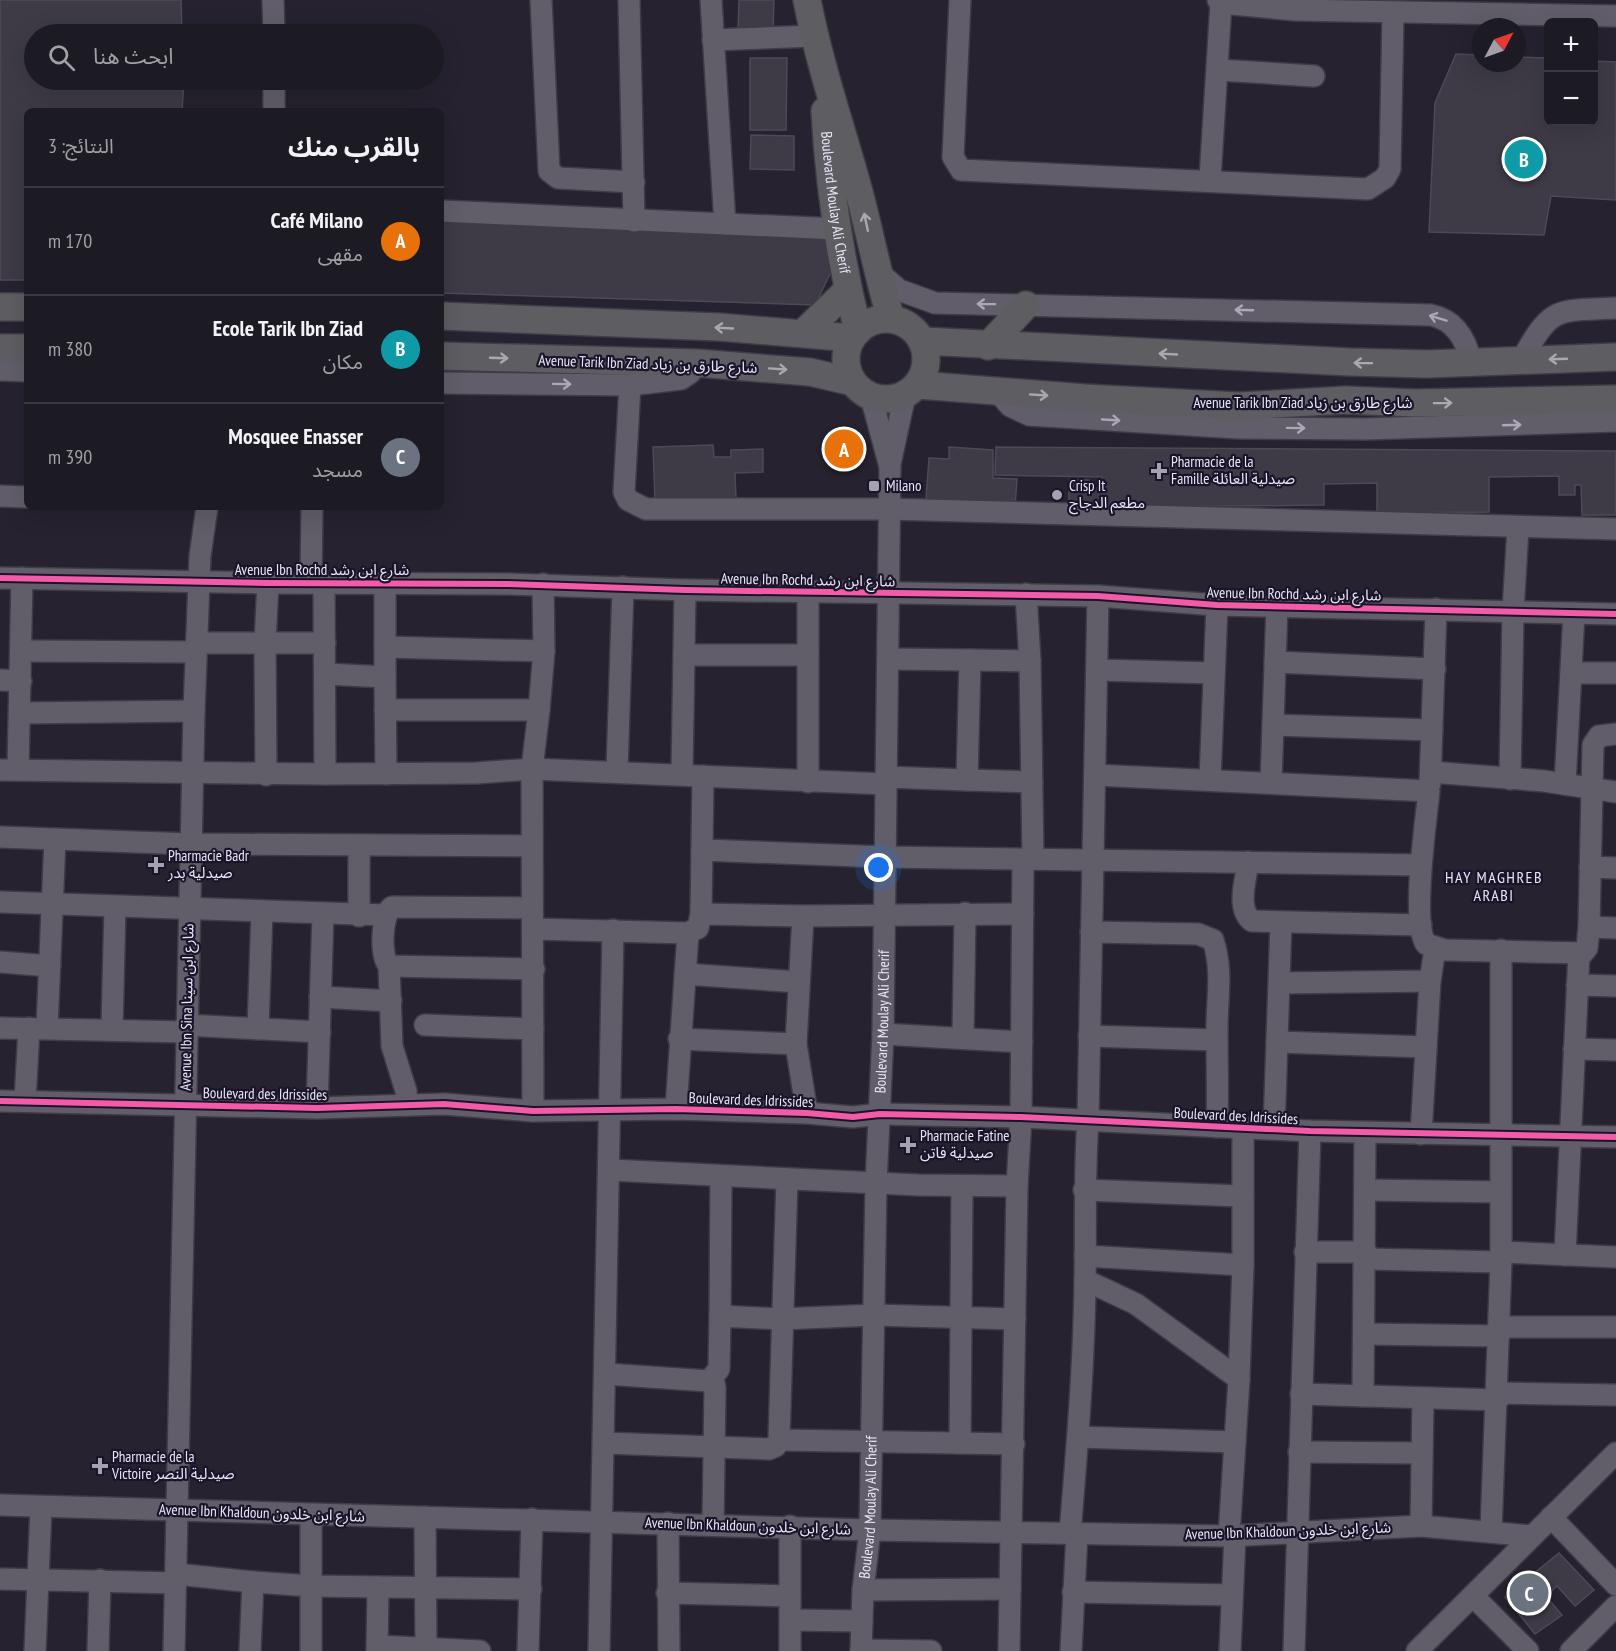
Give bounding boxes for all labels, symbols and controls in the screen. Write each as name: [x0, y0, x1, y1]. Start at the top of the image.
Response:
north arrow: [1472, 18, 1526, 72]
map controls: [1544, 18, 1598, 126]
button: +: [1544, 18, 1598, 72]
search box: [24, 24, 444, 90]
icon: search: [45, 41, 78, 74]
text: ابحث هنا: [93, 42, 173, 70]
button: −: [1544, 72, 1598, 126]
text: بالقرب منك: [288, 130, 420, 163]
street label: Boulevard Moulay Ali Cherif: [817, 131, 855, 276]
text: النتائج: 3: [48, 133, 114, 159]
pin: B: [1504, 136, 1544, 182]
text: Café Milano: [271, 206, 363, 234]
one-way arrow: [860, 212, 871, 232]
text: 170 m: [48, 228, 92, 254]
text: A: [395, 228, 406, 254]
text: مقهى: [318, 241, 363, 267]
one-way arrow: [976, 298, 996, 310]
one-way arrow: [1234, 304, 1254, 315]
one-way arrow: [1429, 312, 1448, 323]
text: Ecole Tarik Ibn Ziad: [213, 314, 363, 342]
one-way arrow: [714, 322, 734, 333]
text: 380 m: [48, 336, 92, 362]
text: B: [396, 336, 405, 362]
text: مكان: [323, 349, 363, 375]
one-way arrow: [1158, 349, 1178, 360]
street label: Avenue Tarik Ibn Ziad شارع طارق بن زياد: [538, 350, 758, 380]
one-way arrow: [489, 352, 509, 364]
one-way arrow: [1548, 354, 1568, 365]
one-way arrow: [1353, 357, 1373, 368]
one-way arrow: [768, 364, 788, 375]
one-way arrow: [552, 378, 572, 390]
one-way arrow: [1028, 389, 1048, 400]
street label: Avenue Tarik Ibn Ziad شارع طارق بن زياد: [1193, 393, 1413, 415]
one-way arrow: [1433, 397, 1453, 409]
one-way arrow: [1100, 415, 1120, 426]
one-way arrow: [1502, 419, 1522, 430]
text: Mosquee Enasser: [228, 422, 363, 450]
one-way arrow: [1286, 422, 1306, 434]
pin: A: [824, 426, 864, 472]
text: 390 m: [48, 444, 92, 470]
text: C: [396, 444, 405, 470]
place label: Pharmacie de la Famille صيدلية العائلة: [1171, 452, 1295, 488]
text: مسجد: [312, 457, 363, 483]
marker: Pharmacie de la Famille صيدلية العائلة: [1152, 464, 1166, 478]
place label: Milano: [886, 476, 921, 495]
place label: Crisp It مطعم الدجاج: [1069, 476, 1145, 515]
marker: Milano: [867, 479, 881, 493]
marker: Crisp It مطعم الدجاج: [1050, 488, 1064, 502]
street label: Avenue Ibn Rochd شارع ابن رشد: [235, 560, 410, 582]
street label: Avenue Ibn Rochd شارع ابن رشد: [721, 568, 896, 594]
street label: Avenue Ibn Rochd شارع ابن رشد: [1207, 582, 1382, 608]
place label: Pharmacie Badr صيدلية بدر: [167, 846, 250, 882]
your location: [864, 853, 893, 882]
marker: Pharmacie Badr صيدلية بدر: [149, 858, 163, 872]
district label: HAY MAGHREB ARABI: [1445, 867, 1543, 905]
street label: Avenue Ibn Sina شارع ابن سينا: [176, 923, 200, 1091]
street label: Boulevard Moulay Ali Cherif: [870, 949, 893, 1094]
street label: Boulevard des Idrissides: [203, 1083, 327, 1104]
street label: Boulevard des Idrissides: [688, 1088, 814, 1111]
street label: Boulevard des Idrissides: [1173, 1103, 1299, 1128]
place label: Pharmacie Fatine صيدلية فاتن: [920, 1126, 1010, 1162]
marker: Pharmacie Fatine صيدلية فاتن: [901, 1138, 915, 1152]
street label: Boulevard Moulay Ali Cherif: [854, 1435, 881, 1580]
place label: Pharmacie de la Victoire صيدلية النصر: [111, 1447, 235, 1483]
marker: Pharmacie de la Victoire صيدلية النصر: [93, 1459, 107, 1473]
street label: Avenue Ibn Khaldoun شارع ابن خلدون: [159, 1499, 366, 1529]
street label: Avenue Ibn Khaldoun شارع ابن خلدون: [645, 1512, 852, 1542]
street label: Avenue Ibn Khaldoun شارع ابن خلدون: [1185, 1517, 1392, 1547]
pin: C: [1510, 1570, 1549, 1616]

